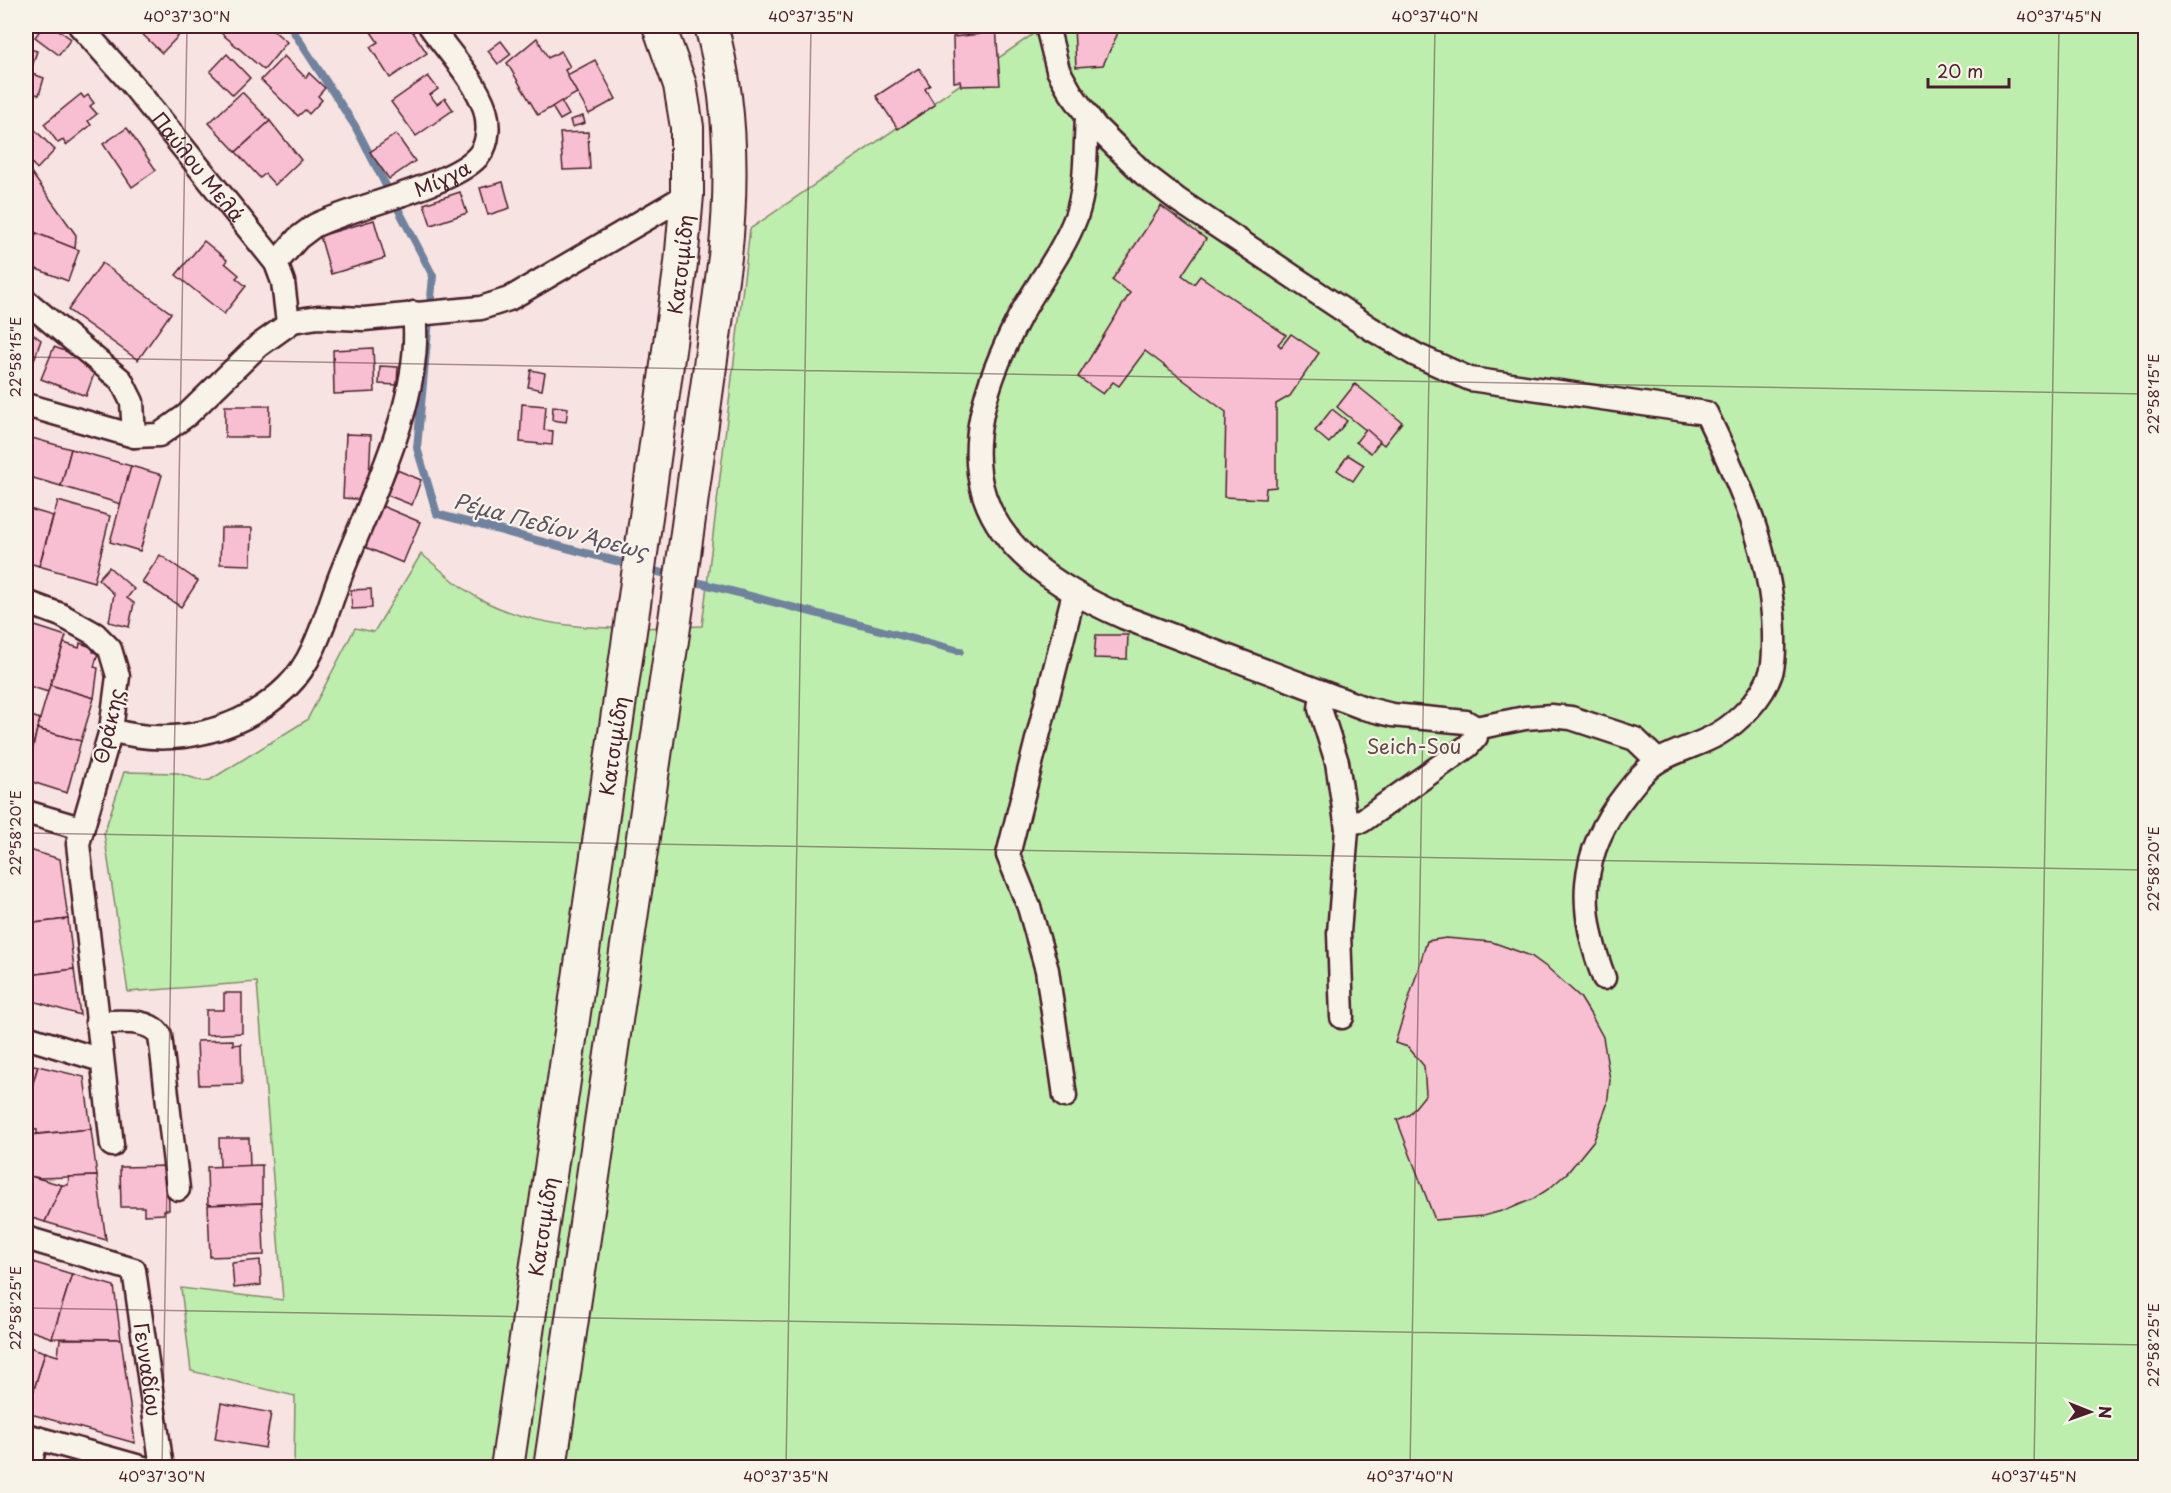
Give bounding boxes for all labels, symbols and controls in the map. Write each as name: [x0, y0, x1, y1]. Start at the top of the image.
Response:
text: 40°37'30"N: [143, 4, 231, 27]
text: 40°37'35"N: [768, 4, 854, 27]
text: 40°37'40"N: [1392, 4, 1478, 27]
text: 40°37'45"N: [2016, 4, 2102, 27]
scale bar: [1928, 51, 2009, 89]
text: 20 m: [1937, 57, 1983, 84]
street label: Παύλου Μελά: [145, 105, 252, 228]
street label: Μίγγα: [410, 152, 476, 204]
street label: Κατσιμίδη: [659, 213, 700, 316]
text: 22°58'15"E: [3, 317, 26, 397]
text: 22°58'15"E: [2141, 354, 2164, 434]
water label: Ρέμα Πεδίον Άρεως: [450, 484, 654, 567]
street label: Θράκης: [85, 685, 131, 767]
street label: Κατσιμίδη: [591, 694, 635, 797]
park label: Seich-Sou: [1367, 731, 1461, 761]
text: 22°58'20"E: [3, 790, 26, 876]
text: 22°58'20"E: [2141, 826, 2164, 912]
street label: Κατσιμίδη: [520, 1175, 565, 1278]
text: 22°58'25"E: [3, 1266, 26, 1350]
text: 22°58'25"E: [2141, 1303, 2164, 1387]
street label: Γενναδίου: [127, 1320, 170, 1418]
north arrow: [2060, 1382, 2120, 1442]
text: N: [2094, 1406, 2118, 1419]
text: 40°37'30"N: [118, 1464, 206, 1487]
text: 40°37'35"N: [743, 1464, 829, 1487]
text: 40°37'40"N: [1367, 1464, 1453, 1487]
text: 40°37'45"N: [1991, 1464, 2077, 1487]

